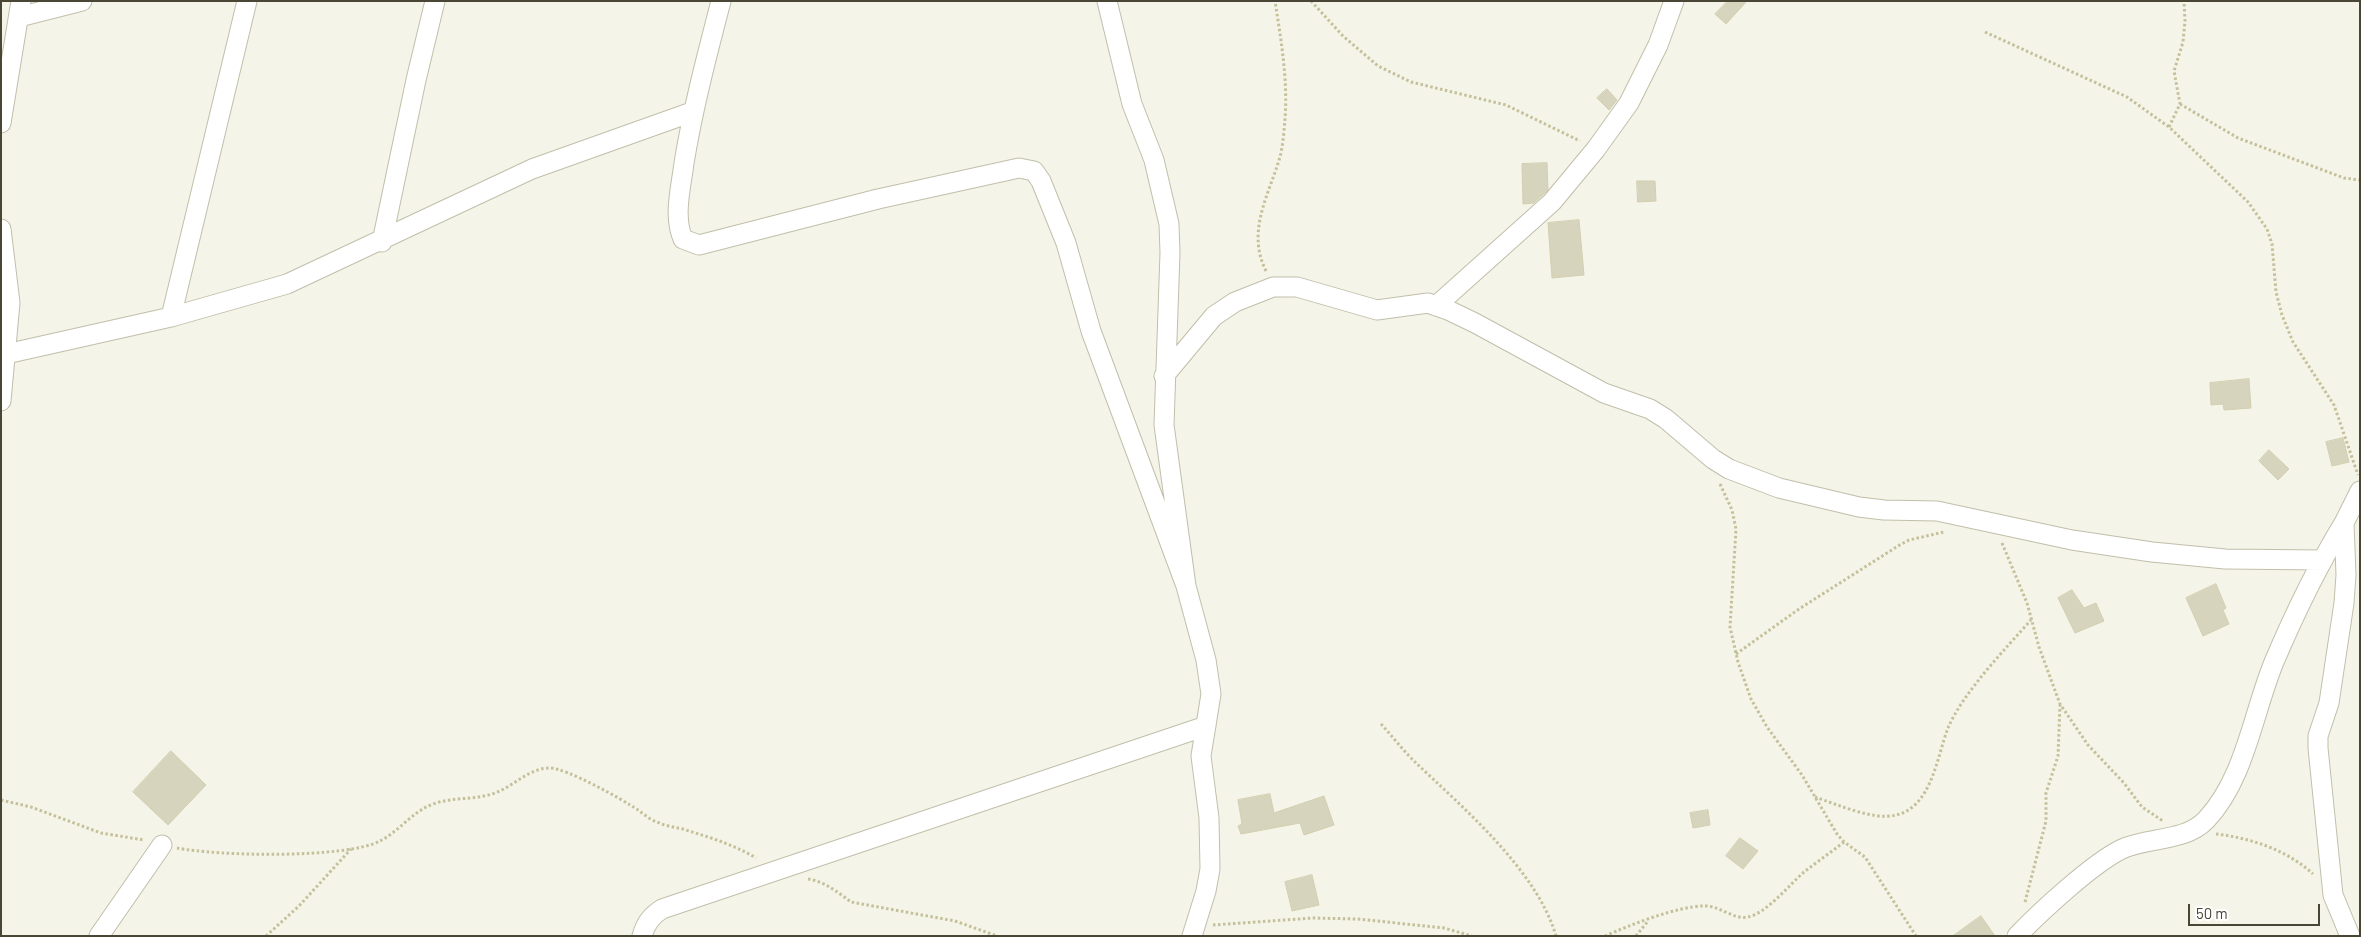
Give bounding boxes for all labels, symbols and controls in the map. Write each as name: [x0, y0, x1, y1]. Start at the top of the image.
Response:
scale bar: [2191, 894, 2324, 926]
text: 50 m: [2196, 904, 2228, 922]

